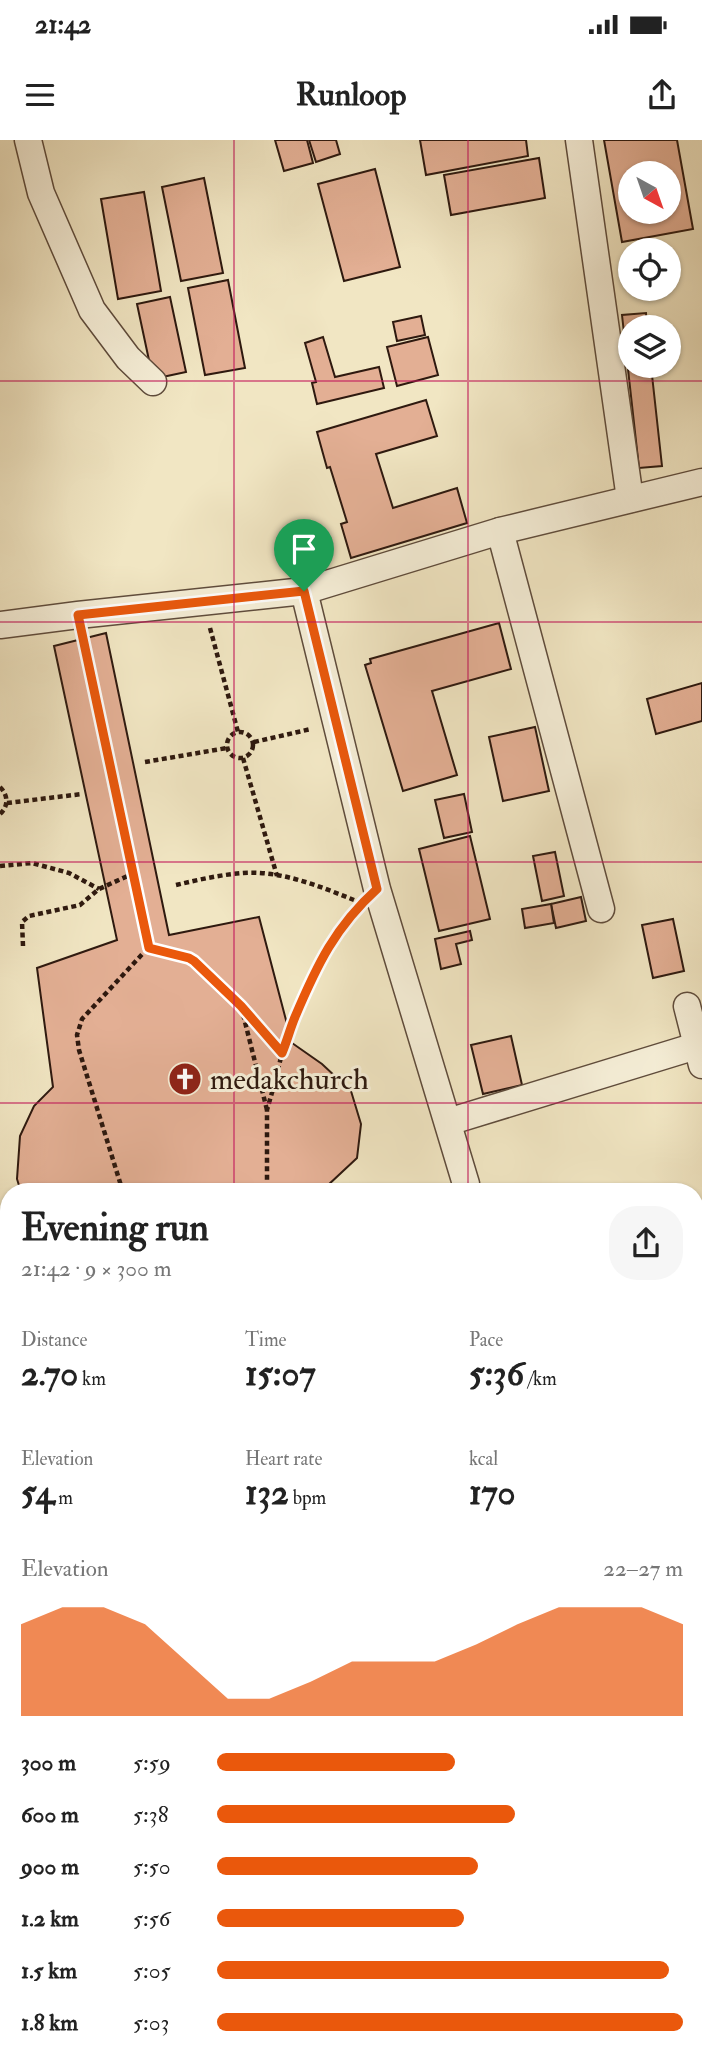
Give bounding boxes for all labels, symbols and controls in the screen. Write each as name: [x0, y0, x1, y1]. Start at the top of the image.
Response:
text: 21:42: [35, 9, 91, 41]
text: Runloop: [296, 75, 406, 115]
icon: menu: [21, 76, 59, 114]
icon: share: [643, 76, 681, 114]
north arrow: [618, 161, 681, 224]
map controls: [618, 161, 681, 378]
button: locate: [618, 238, 681, 301]
button: layers: [618, 315, 681, 378]
pin: [274, 519, 334, 591]
icon: arrive: [285, 530, 323, 568]
church icon: medakchurch: [166, 1060, 204, 1098]
place label: medakchurch: [210, 1061, 369, 1098]
text: Evening run: [21, 1204, 209, 1252]
button: share: [609, 1206, 683, 1280]
text: 21:42 · 9 × 300 m: [21, 1254, 172, 1283]
text: Distance: [21, 1328, 87, 1352]
text: Time: [245, 1328, 287, 1352]
text: Pace: [469, 1328, 503, 1352]
text: 2.70: [21, 1352, 78, 1396]
text: 15:07: [245, 1352, 315, 1396]
text: 5:36: [469, 1352, 524, 1396]
text: km: [78, 1367, 106, 1391]
text: /km: [524, 1367, 557, 1391]
text: Elevation: [21, 1447, 93, 1471]
text: Heart rate: [245, 1447, 322, 1471]
text: kcal: [469, 1447, 498, 1471]
text: 54: [21, 1471, 54, 1515]
text: 132: [245, 1471, 289, 1515]
text: 170: [469, 1471, 515, 1515]
text: m: [54, 1486, 73, 1510]
text: bpm: [289, 1486, 326, 1510]
text: Elevation: [21, 1554, 109, 1583]
text: 22–27 m: [603, 1554, 683, 1583]
text: 300 m: [21, 1748, 76, 1777]
text: 5:59: [133, 1748, 171, 1777]
text: 600 m: [21, 1800, 79, 1829]
text: 5:38: [133, 1800, 168, 1829]
text: 900 m: [21, 1852, 79, 1881]
text: 5:50: [133, 1852, 171, 1881]
text: 1.2 km: [21, 1904, 79, 1933]
text: 5:56: [133, 1904, 170, 1933]
text: 1.5 km: [21, 1956, 77, 1985]
text: 5:05: [133, 1956, 171, 1985]
text: 1.8 km: [21, 2008, 78, 2037]
text: 5:03: [133, 2008, 169, 2037]

